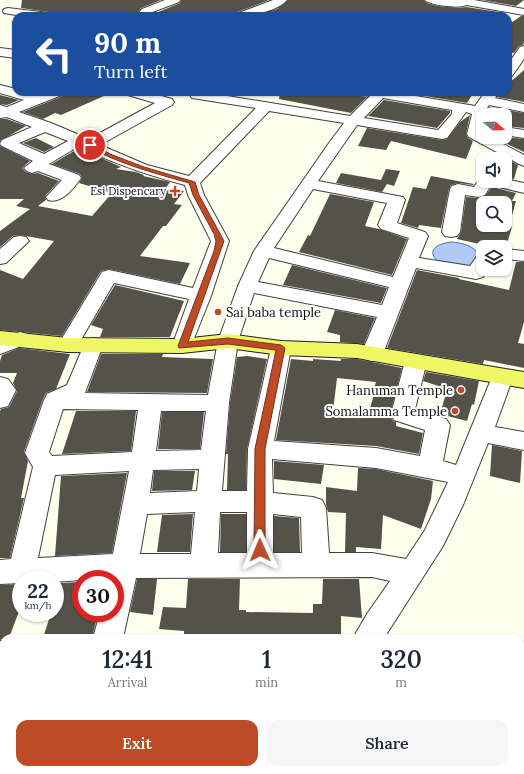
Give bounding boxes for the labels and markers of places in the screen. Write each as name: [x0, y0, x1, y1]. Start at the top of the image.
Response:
pin: [73, 128, 107, 162]
place label: Esi Dispencary: [90, 184, 166, 198]
marker: Esi Dispencary: [169, 185, 181, 197]
place label: Sai baba temple: [226, 304, 321, 321]
marker: Sai baba temple: [213, 307, 223, 317]
place label: Hanuman Temple: [346, 382, 453, 399]
marker: Hanuman Temple: [456, 385, 466, 395]
place label: Somalamma Temple: [325, 403, 447, 420]
marker: Somalamma Temple: [450, 406, 460, 416]

